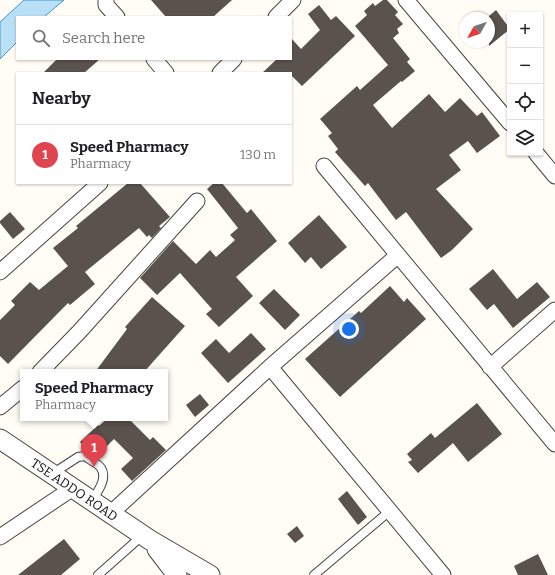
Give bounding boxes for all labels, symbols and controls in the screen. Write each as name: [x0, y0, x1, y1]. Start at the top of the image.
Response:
north arrow: [459, 12, 495, 48]
map controls: [507, 12, 543, 156]
button: +: [507, 12, 543, 48]
search box: [16, 16, 292, 60]
icon: search: [30, 27, 52, 49]
text: Search here: [62, 29, 145, 47]
button: −: [507, 48, 543, 84]
button: locate: [507, 84, 543, 120]
text: Nearby: [32, 88, 91, 109]
button: layers: [507, 120, 543, 156]
text: Speed Pharmacy: [70, 138, 189, 156]
text: 1: [42, 147, 48, 162]
text: 130 m: [240, 147, 276, 162]
text: Pharmacy: [70, 156, 131, 171]
your location: [339, 319, 359, 339]
popup: [20, 369, 168, 421]
text: Speed Pharmacy: [35, 379, 153, 397]
text: Pharmacy: [35, 397, 96, 412]
pin: 1: [81, 434, 107, 467]
street label: TSE ADDO ROAD: [28, 455, 121, 524]

